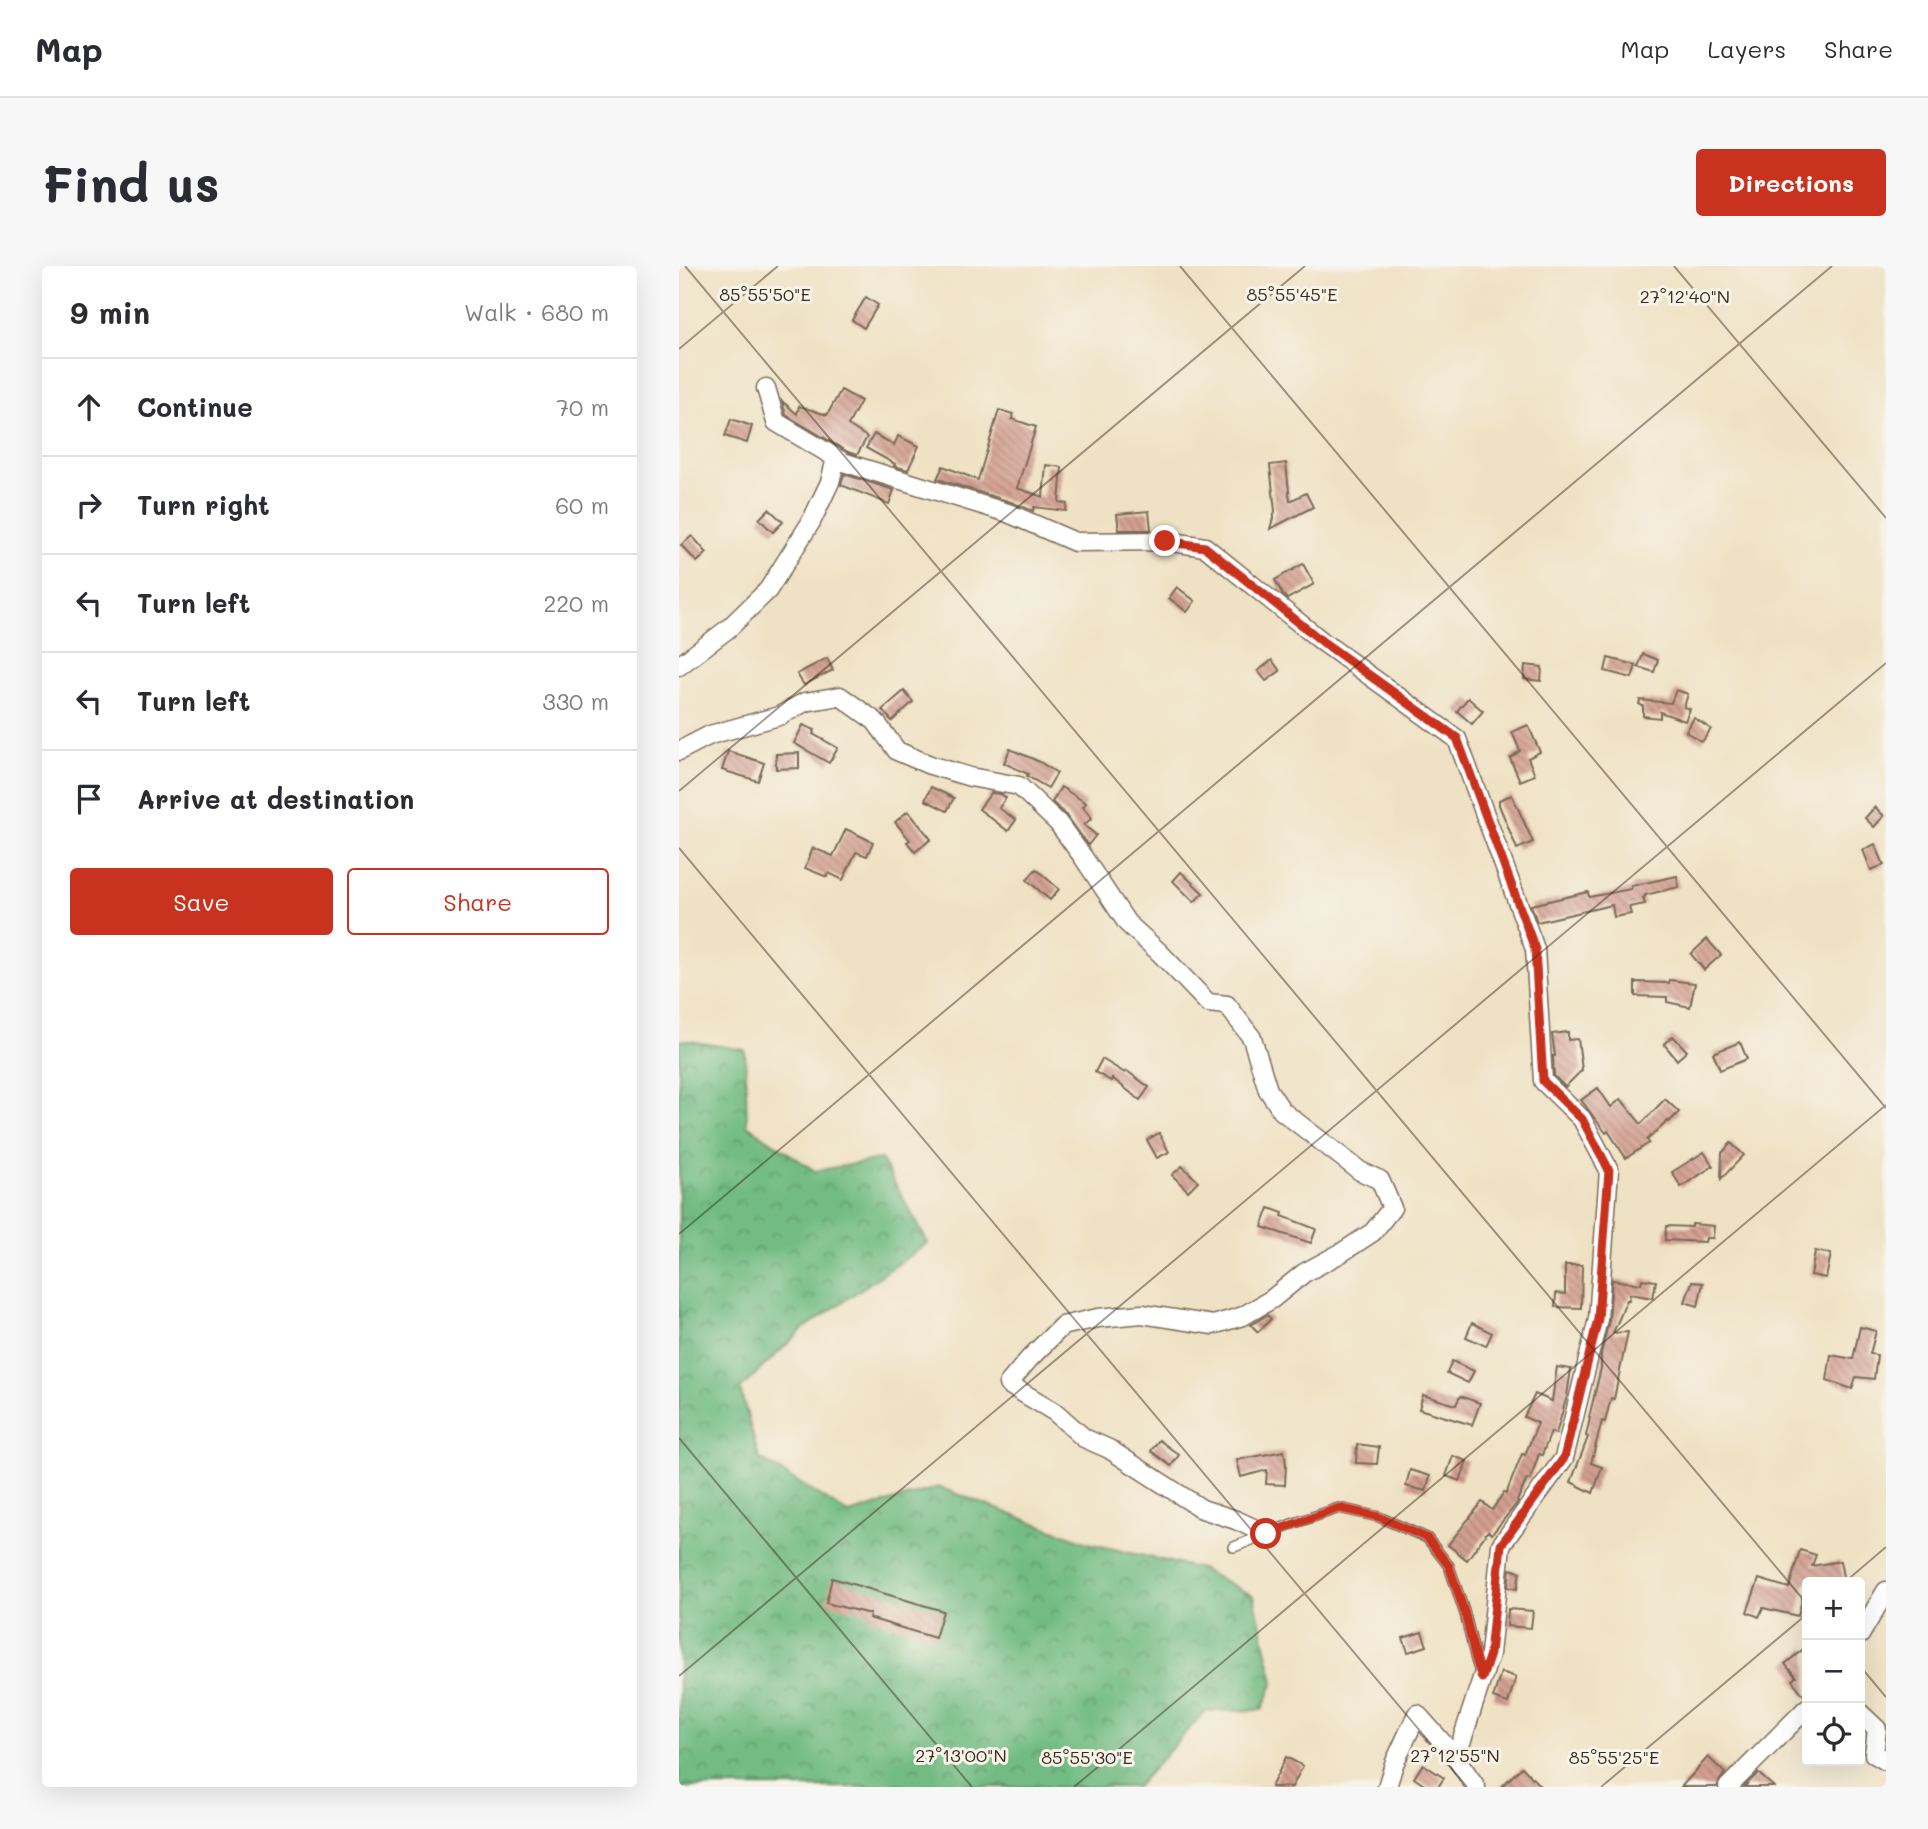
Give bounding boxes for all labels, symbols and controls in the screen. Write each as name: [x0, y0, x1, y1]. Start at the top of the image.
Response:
text: Map: [35, 27, 103, 70]
text: Map: [1621, 33, 1669, 64]
text: Layers: [1707, 33, 1786, 64]
text: Share: [1824, 33, 1893, 64]
button: Directions: [1696, 149, 1886, 216]
text: Find us: [42, 151, 220, 214]
text: 85°55'50"E: [719, 282, 811, 306]
text: 85°55'45"E: [1246, 282, 1338, 306]
text: 27°12'40"N: [1640, 284, 1730, 308]
text: 9 min: [70, 292, 150, 332]
text: Walk · 680 m: [464, 297, 609, 327]
icon: ahead: [70, 388, 108, 426]
text: Continue: [137, 390, 253, 424]
text: 70 m: [556, 392, 609, 422]
icon: right: [70, 486, 108, 524]
text: Turn right: [137, 488, 270, 522]
text: 60 m: [555, 490, 609, 520]
route end: [1149, 525, 1180, 556]
icon: left: [70, 584, 108, 622]
text: Turn left: [137, 586, 250, 620]
text: 220 m: [543, 588, 609, 618]
icon: left: [70, 682, 108, 720]
text: Turn left: [137, 684, 250, 718]
text: 330 m: [542, 686, 609, 716]
icon: arrive: [70, 780, 108, 818]
text: Arrive at destination: [137, 782, 414, 816]
button: Save: [70, 868, 333, 935]
button: Share: [347, 868, 609, 935]
route start: [1250, 1518, 1281, 1549]
map controls: [1802, 1577, 1865, 1766]
button: +: [1802, 1577, 1865, 1640]
button: −: [1802, 1640, 1865, 1703]
button: locate: [1802, 1703, 1865, 1766]
text: 27°13'00"N: [915, 1743, 1007, 1767]
text: 27°12'55"N: [1410, 1743, 1500, 1767]
text: 85°55'30"E: [1041, 1745, 1133, 1769]
text: 85°55'25"E: [1569, 1745, 1659, 1769]

